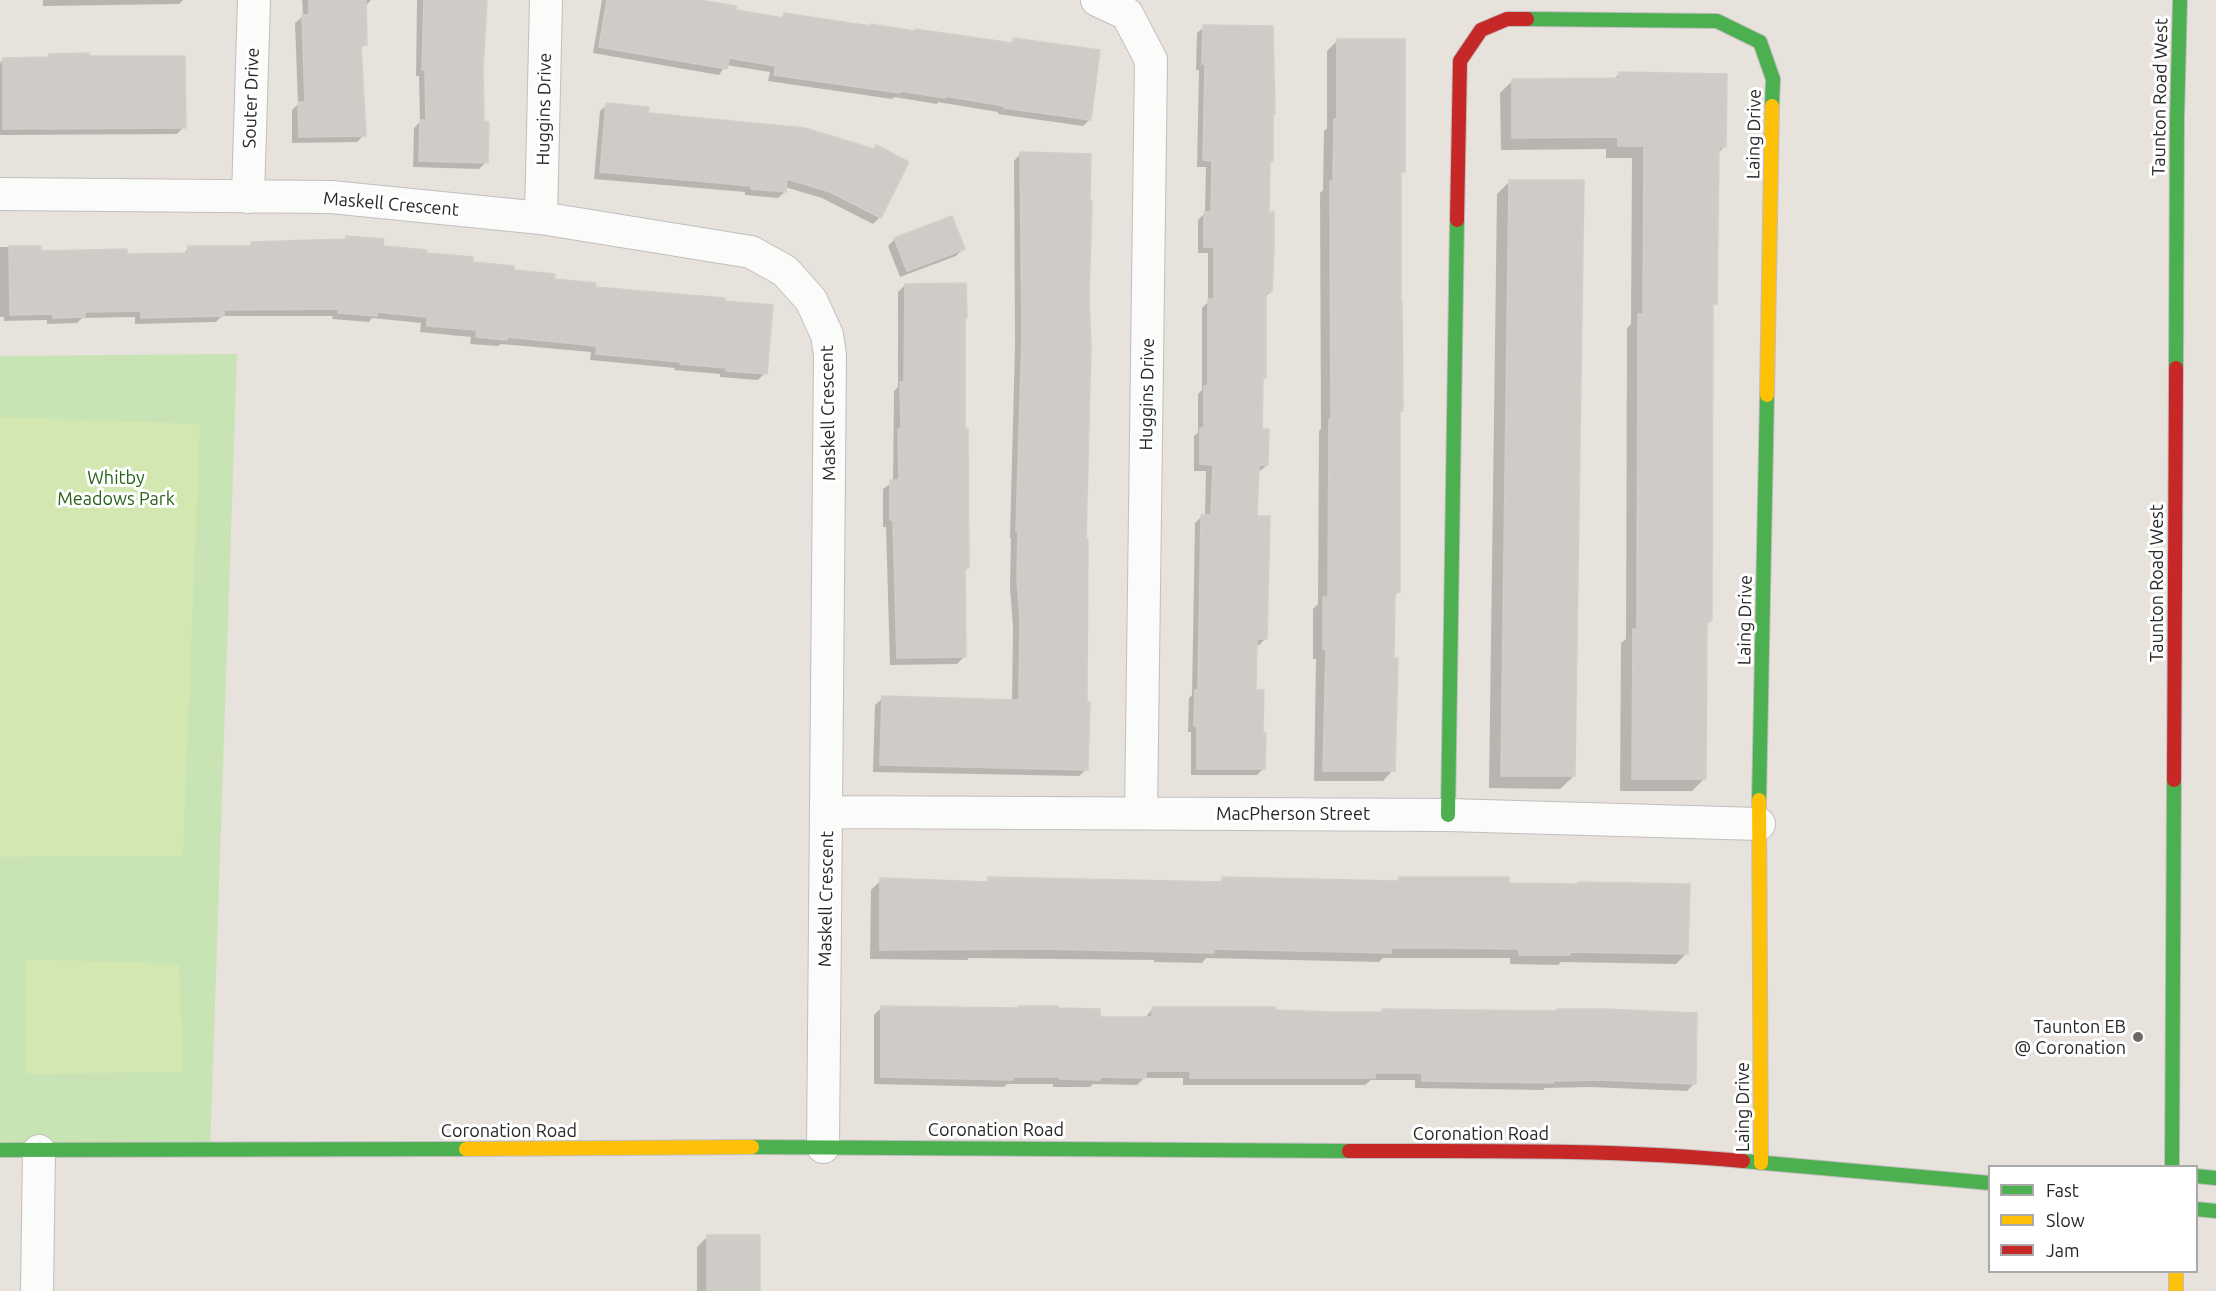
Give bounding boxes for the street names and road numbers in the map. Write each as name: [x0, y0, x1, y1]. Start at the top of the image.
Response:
street label: Taunton Road West: [2148, 18, 2172, 176]
street label: Souter Drive: [238, 47, 264, 149]
street label: Huggins Drive: [532, 52, 556, 166]
street label: Laing Drive: [1742, 89, 1766, 179]
street label: Maskell Crescent: [322, 187, 460, 221]
street label: Huggins Drive: [1135, 337, 1159, 451]
street label: Maskell Crescent: [816, 345, 840, 481]
street label: Taunton Road West: [2146, 504, 2168, 662]
street label: Laing Drive: [1733, 575, 1757, 665]
street label: MacPherson Street: [1216, 803, 1370, 825]
street label: Maskell Crescent: [814, 831, 838, 967]
street label: Laing Drive: [1732, 1062, 1754, 1152]
street label: Coronation Road: [928, 1119, 1064, 1141]
street label: Coronation Road: [441, 1120, 577, 1142]
street label: Coronation Road: [1413, 1123, 1549, 1145]

